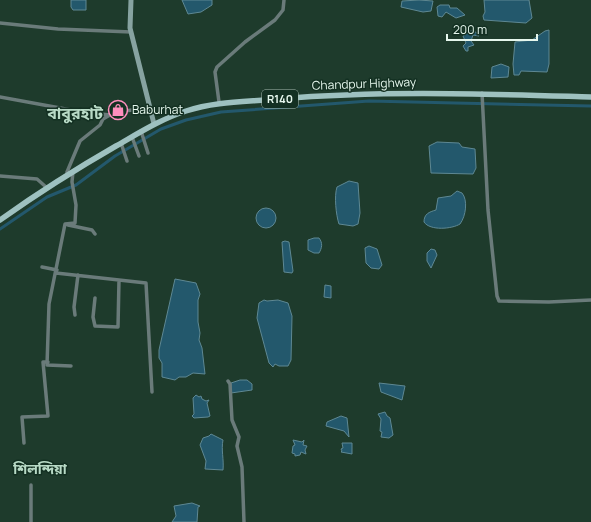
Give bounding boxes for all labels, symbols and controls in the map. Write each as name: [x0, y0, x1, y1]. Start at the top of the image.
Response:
scale bar: [447, 16, 537, 42]
text: 200 m: [453, 21, 487, 38]
street label: Chandpur Highway: [312, 73, 417, 94]
road number: R140: [262, 90, 298, 108]
shop icon: Baburhat: [107, 99, 129, 121]
place label: Baburhat: [132, 101, 183, 118]
district label: বাবুরহাট: [46, 102, 104, 124]
district label: শিলন্দিয়া: [12, 459, 68, 478]

